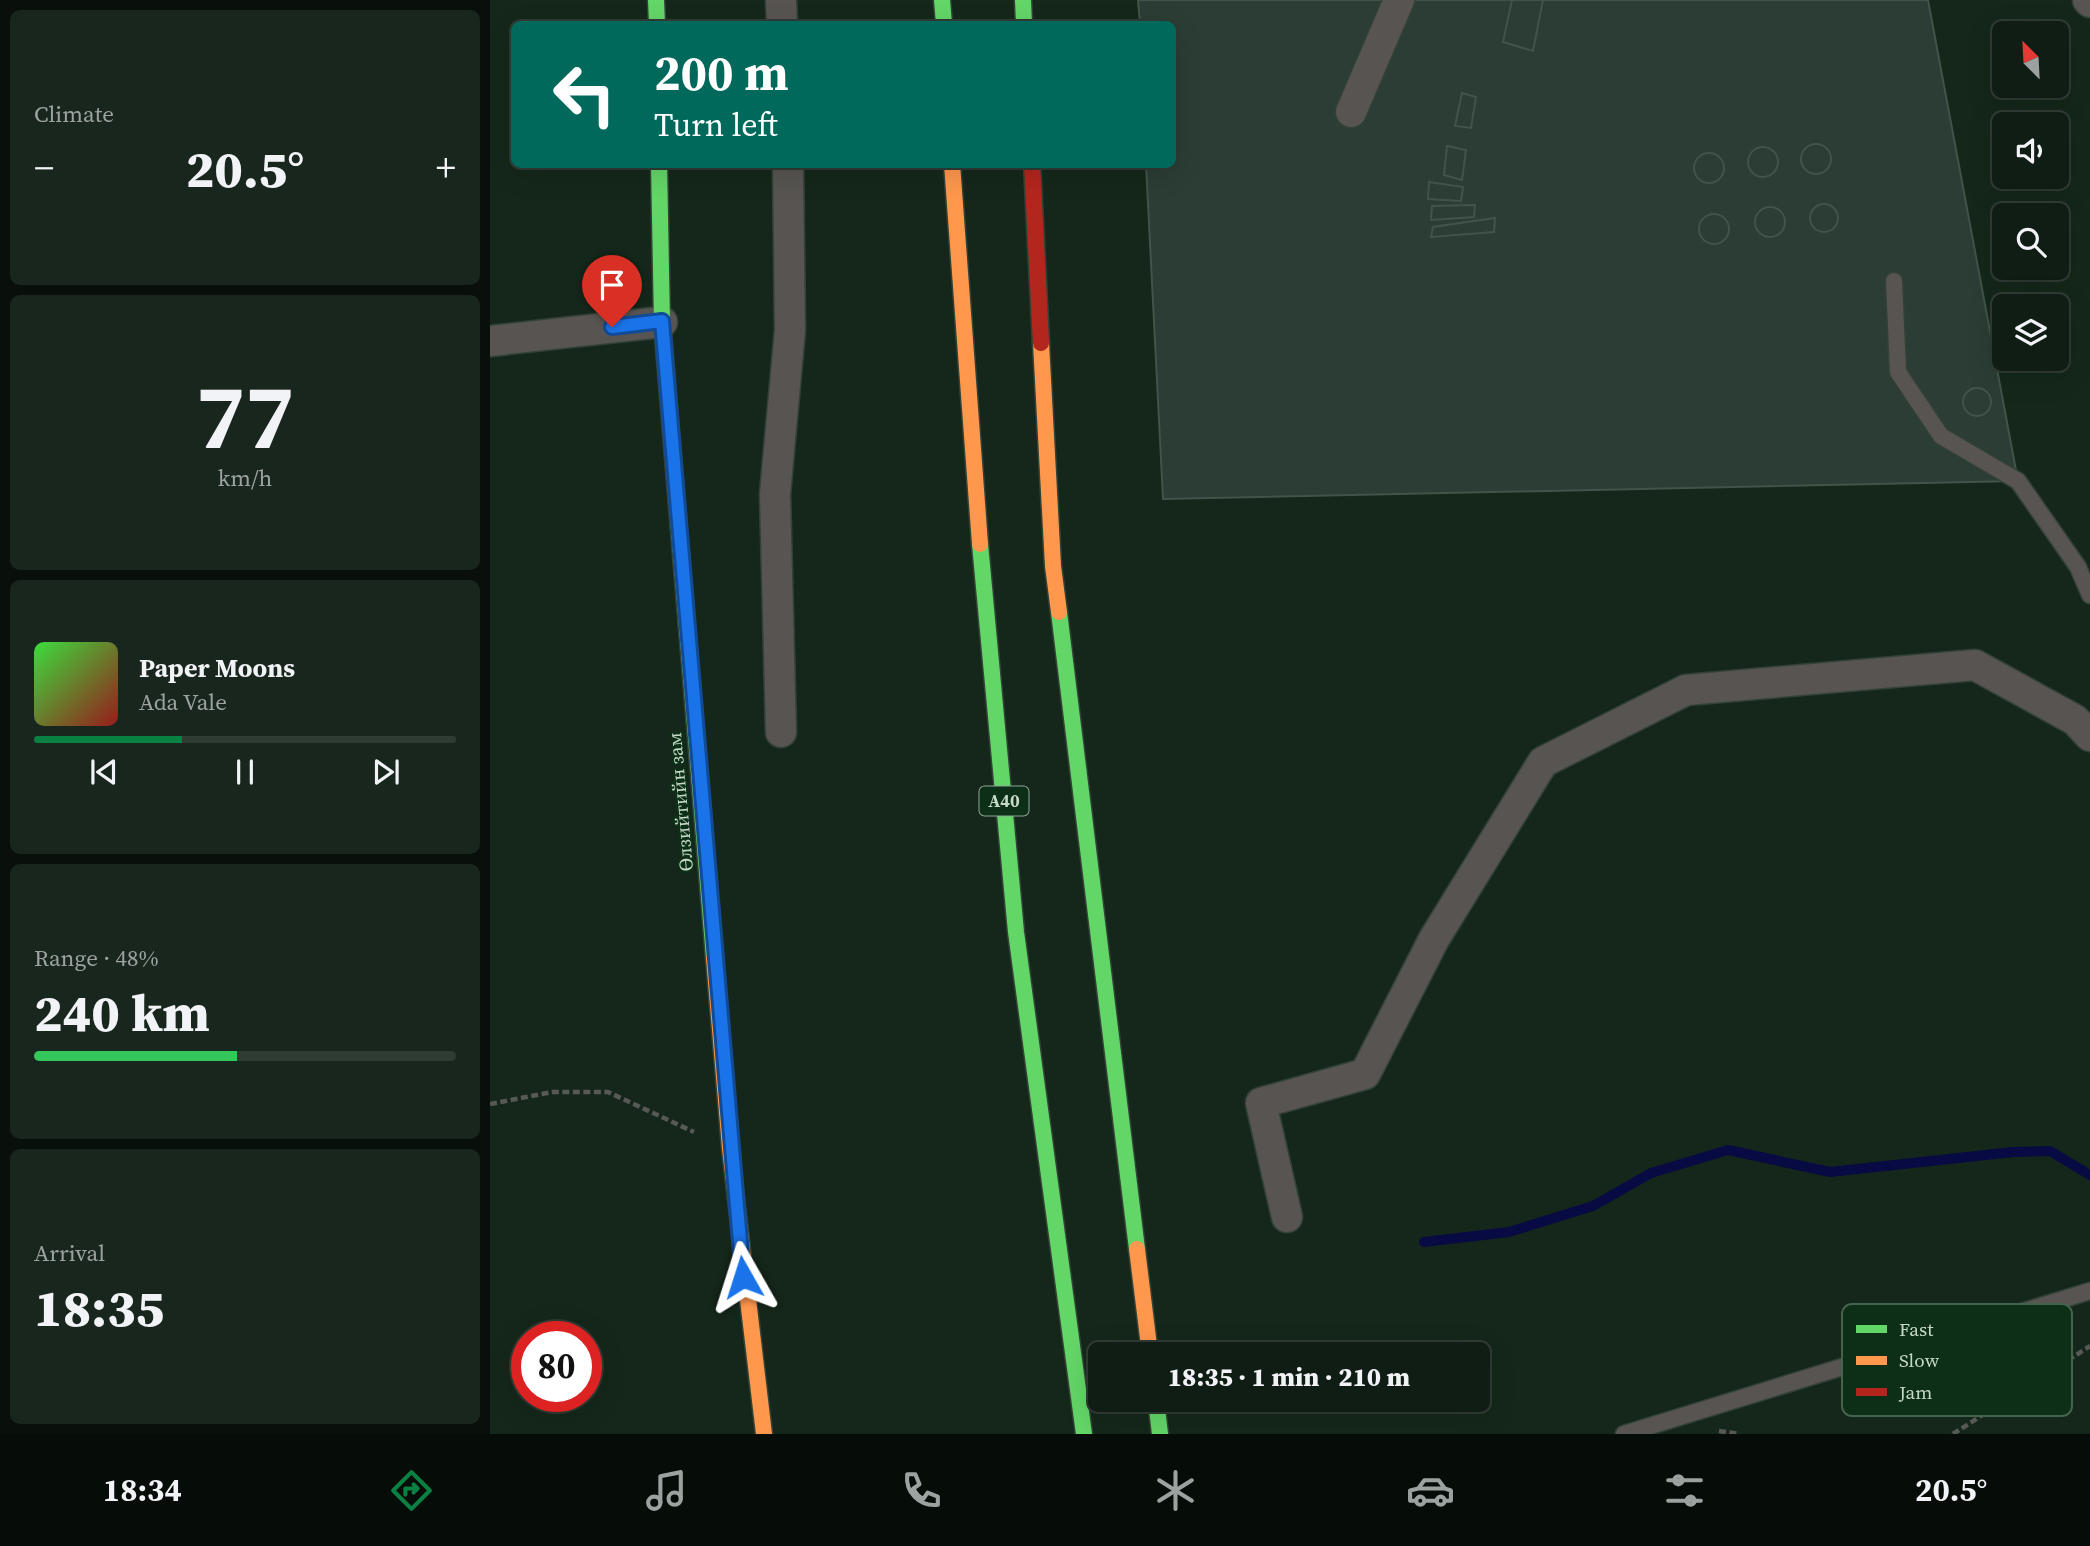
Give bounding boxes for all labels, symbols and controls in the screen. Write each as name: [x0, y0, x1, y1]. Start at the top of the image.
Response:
north arrow: [1992, 21, 2068, 98]
map controls: [1992, 21, 2069, 371]
text: 200 m: [654, 39, 789, 106]
icon: left: [539, 49, 630, 140]
text: Climate: [34, 98, 114, 130]
text: Turn left: [654, 103, 778, 147]
button: sound: [1992, 112, 2069, 189]
text: 20.5°: [186, 133, 304, 204]
text: −: [34, 142, 54, 194]
text: +: [436, 142, 456, 194]
button: search: [1992, 203, 2069, 280]
pin: [582, 255, 642, 327]
icon: arrive: [593, 266, 631, 304]
button: layers: [1992, 294, 2069, 371]
text: 77: [196, 354, 294, 478]
text: km/h: [218, 462, 272, 494]
text: Paper Moons: [139, 650, 295, 686]
text: Ada Vale: [139, 686, 227, 718]
street label: Өлзийтийн зам: [661, 732, 699, 872]
icon: previous: [85, 753, 123, 791]
icon: pause: [226, 753, 264, 791]
icon: next: [367, 753, 405, 791]
road number: A40: [980, 786, 1028, 816]
text: Range · 48%: [34, 942, 159, 974]
text: 240 km: [34, 977, 210, 1048]
text: Arrival: [34, 1237, 105, 1269]
position arrow: [706, 1240, 780, 1314]
text: 18:35: [34, 1272, 164, 1343]
legend: [1842, 1304, 2072, 1416]
text: Fast: [1899, 1316, 1934, 1342]
speed limit sign: 80: [511, 1321, 602, 1412]
text: Slow: [1899, 1347, 1940, 1373]
text: 18:35 · 1 min · 210 m: [1168, 1359, 1410, 1395]
text: Jam: [1898, 1379, 1932, 1405]
icon: directions: [387, 1466, 436, 1515]
icon: music: [642, 1466, 691, 1515]
icon: phone: [897, 1466, 946, 1515]
icon: climate: [1151, 1466, 1200, 1515]
icon: car: [1406, 1466, 1455, 1515]
icon: filters: [1660, 1466, 1709, 1515]
text: 18:34: [103, 1468, 182, 1512]
text: 20.5°: [1915, 1468, 1987, 1512]

